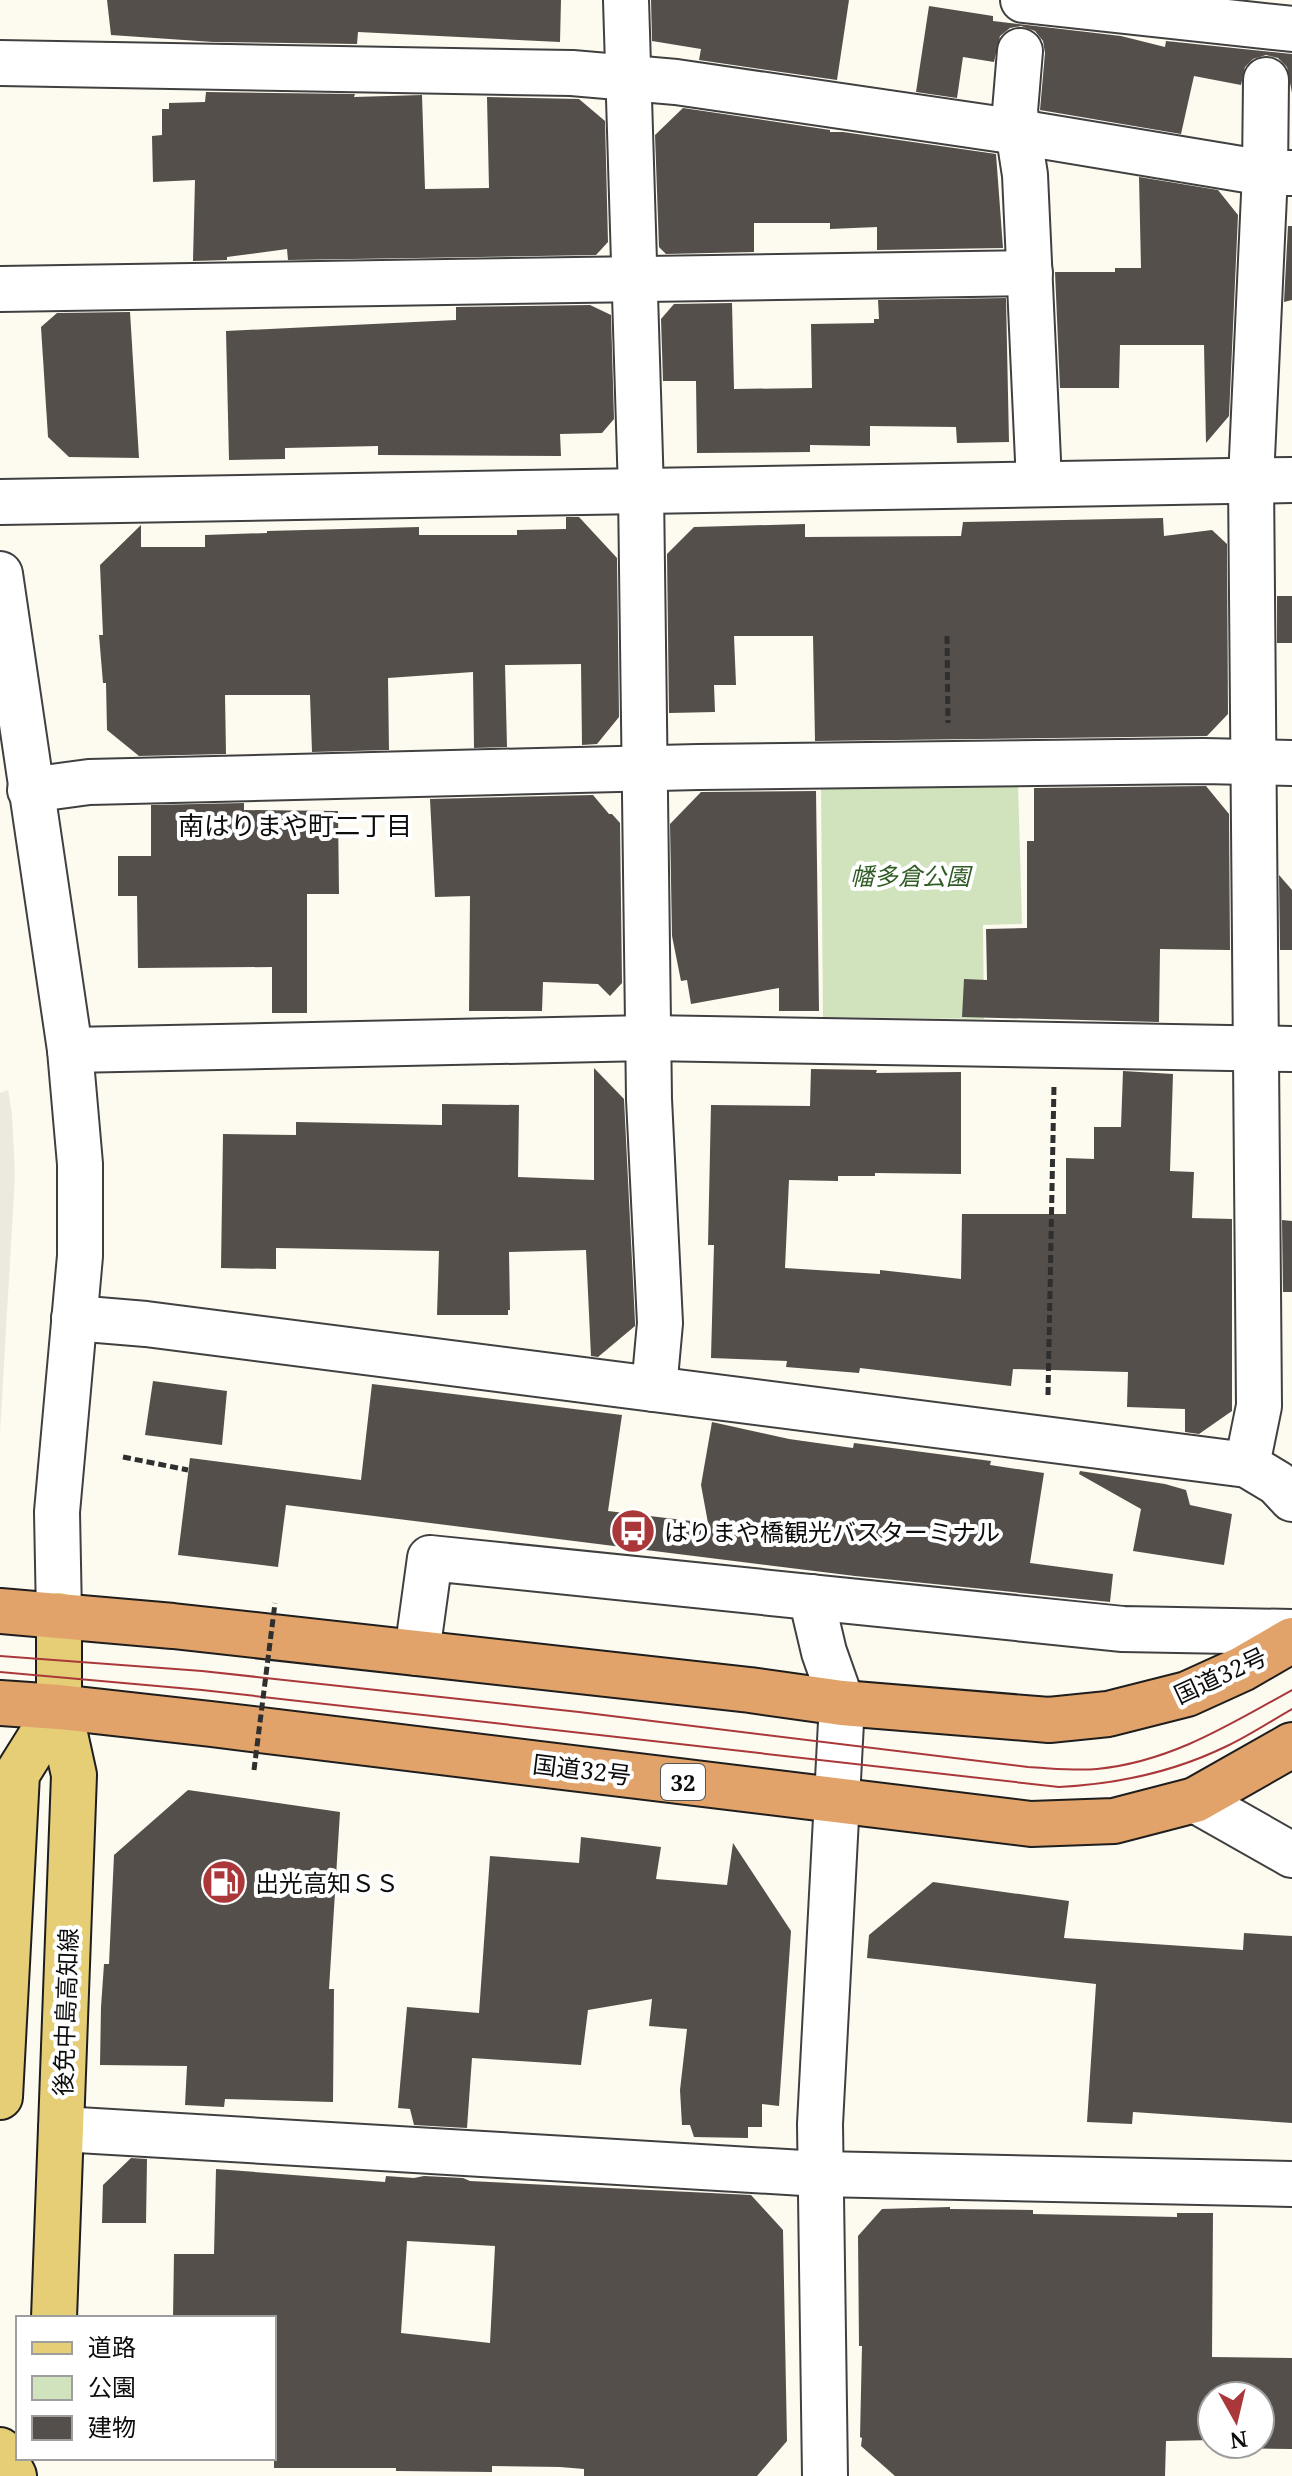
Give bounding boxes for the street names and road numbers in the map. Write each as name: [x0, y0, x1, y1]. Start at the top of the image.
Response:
street label: 国道32号: [1168, 1639, 1272, 1711]
street label: 国道32号: [531, 1747, 633, 1791]
road number: 32: [661, 1764, 705, 1800]
street label: 後免中島高知線: [46, 1927, 84, 2097]

